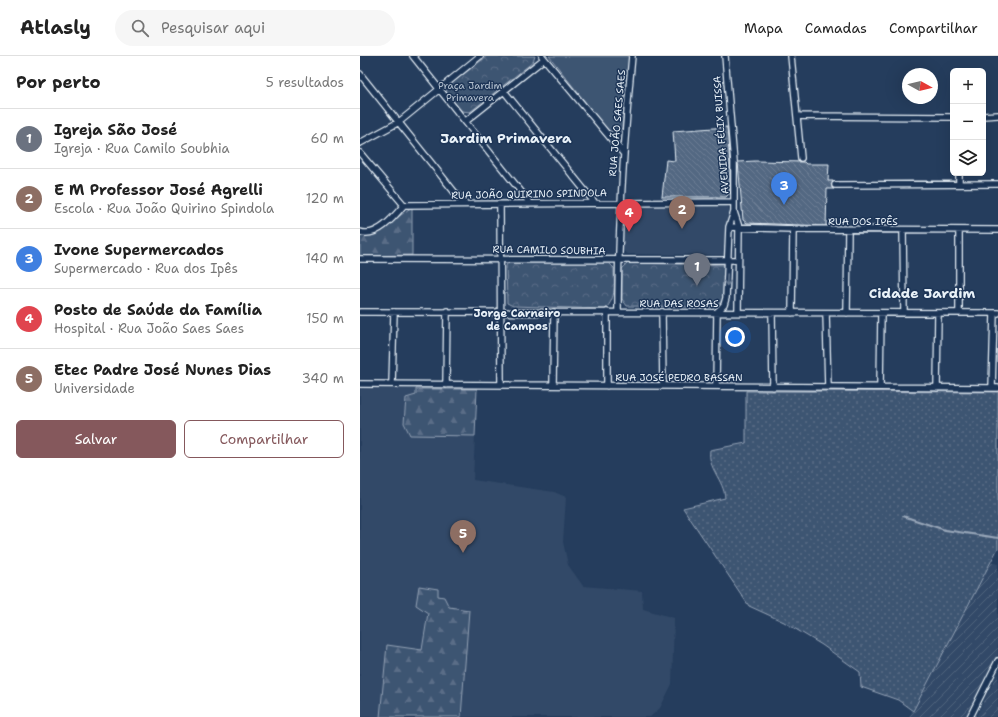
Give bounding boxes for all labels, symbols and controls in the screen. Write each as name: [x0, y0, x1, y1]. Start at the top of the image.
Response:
search box: [115, 10, 395, 46]
text: Atlasly: [20, 15, 91, 40]
icon: search: [129, 17, 151, 39]
text: Pesquisar aqui: [161, 18, 265, 38]
text: Mapa: [744, 19, 783, 37]
text: Camadas: [805, 19, 867, 37]
text: Compartilhar: [889, 19, 978, 37]
north arrow: [902, 68, 938, 104]
map controls: [950, 68, 986, 176]
button: +: [950, 68, 986, 104]
street label: RUA JOÃO SAES SAES: [606, 69, 628, 177]
text: Por perto: [16, 71, 101, 93]
text: 5 resultados: [266, 74, 344, 91]
street label: AVENIDA FÉLIX BUISSA: [710, 75, 732, 195]
park label: Praça Jardim Primavera: [438, 79, 503, 104]
button: −: [950, 104, 986, 140]
text: Igreja São José: [54, 120, 177, 140]
district label: Jardim Primavera: [440, 129, 572, 147]
text: 1: [26, 130, 32, 147]
text: 60 m: [311, 130, 344, 147]
text: Igreja · Rua Camilo Soubhia: [54, 140, 230, 157]
button: layers: [950, 140, 986, 176]
pin: 3: [771, 172, 797, 205]
text: E M Professor José Agrelli: [54, 180, 263, 200]
street label: RUA JOÃO QUIRINO SPINDOLA: [451, 186, 607, 202]
text: 2: [24, 190, 34, 207]
text: 120 m: [306, 190, 344, 207]
pin: 2: [669, 196, 695, 229]
pin: 4: [616, 199, 642, 232]
text: Escola · Rua João Quirino Spindola: [54, 200, 274, 217]
street label: RUA DOS IPÊS: [828, 215, 898, 228]
text: Ivone Supermercados: [54, 240, 224, 260]
street label: RUA CAMILO SOUBHIA: [492, 243, 606, 257]
text: 3: [24, 250, 34, 267]
text: 140 m: [305, 250, 344, 267]
pin: 1: [684, 253, 710, 286]
text: Supermercado · Rua dos Ipês: [54, 260, 238, 277]
one-way arrow: [723, 273, 730, 286]
district label: Cidade Jardim: [869, 284, 976, 302]
street label: RUA DAS ROSAS: [640, 297, 719, 310]
text: Posto de Saúde da Família: [54, 300, 262, 320]
district label: Jorge Carneiro de Campos: [474, 306, 560, 334]
text: 4: [24, 310, 34, 327]
text: 150 m: [306, 310, 344, 327]
text: Hospital · Rua João Saes Saes: [54, 320, 244, 337]
your location: [725, 327, 745, 347]
text: Etec Padre José Nunes Dias: [54, 360, 271, 380]
text: 5: [25, 370, 33, 387]
text: 340 m: [302, 370, 344, 387]
street label: RUA JOSÉ PEDRO BASSAN: [615, 371, 743, 384]
text: Universidade: [54, 380, 135, 397]
button: Salvar: [16, 420, 176, 458]
button: Compartilhar: [184, 420, 344, 458]
pin: 5: [450, 520, 476, 553]

